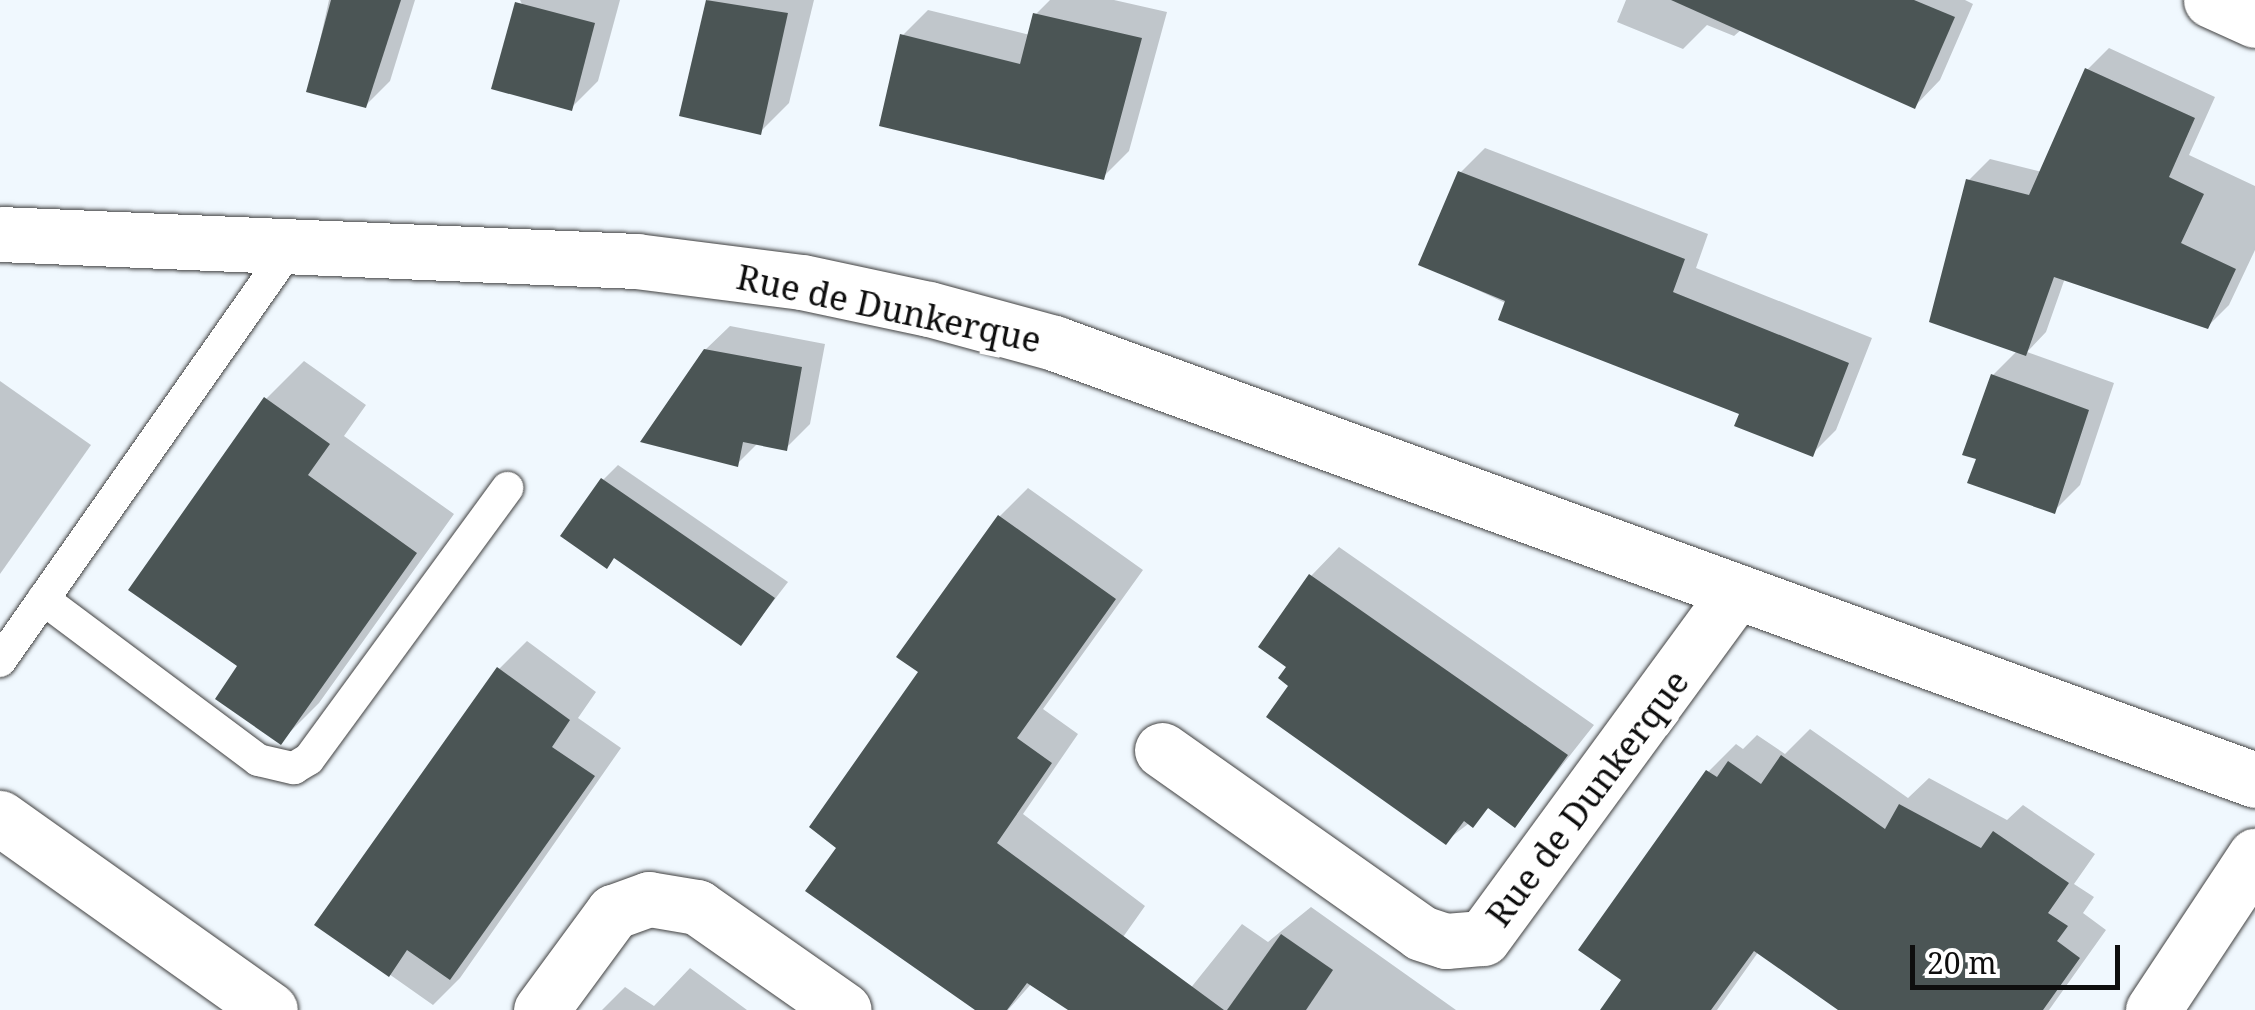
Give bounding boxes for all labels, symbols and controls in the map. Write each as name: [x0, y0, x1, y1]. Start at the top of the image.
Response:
street label: Rue de Dunkerque: [733, 255, 1045, 361]
street label: Rue de Dunkerque: [1477, 662, 1697, 934]
scale bar: [1915, 925, 2125, 987]
text: 20 m: [1927, 942, 1997, 983]

